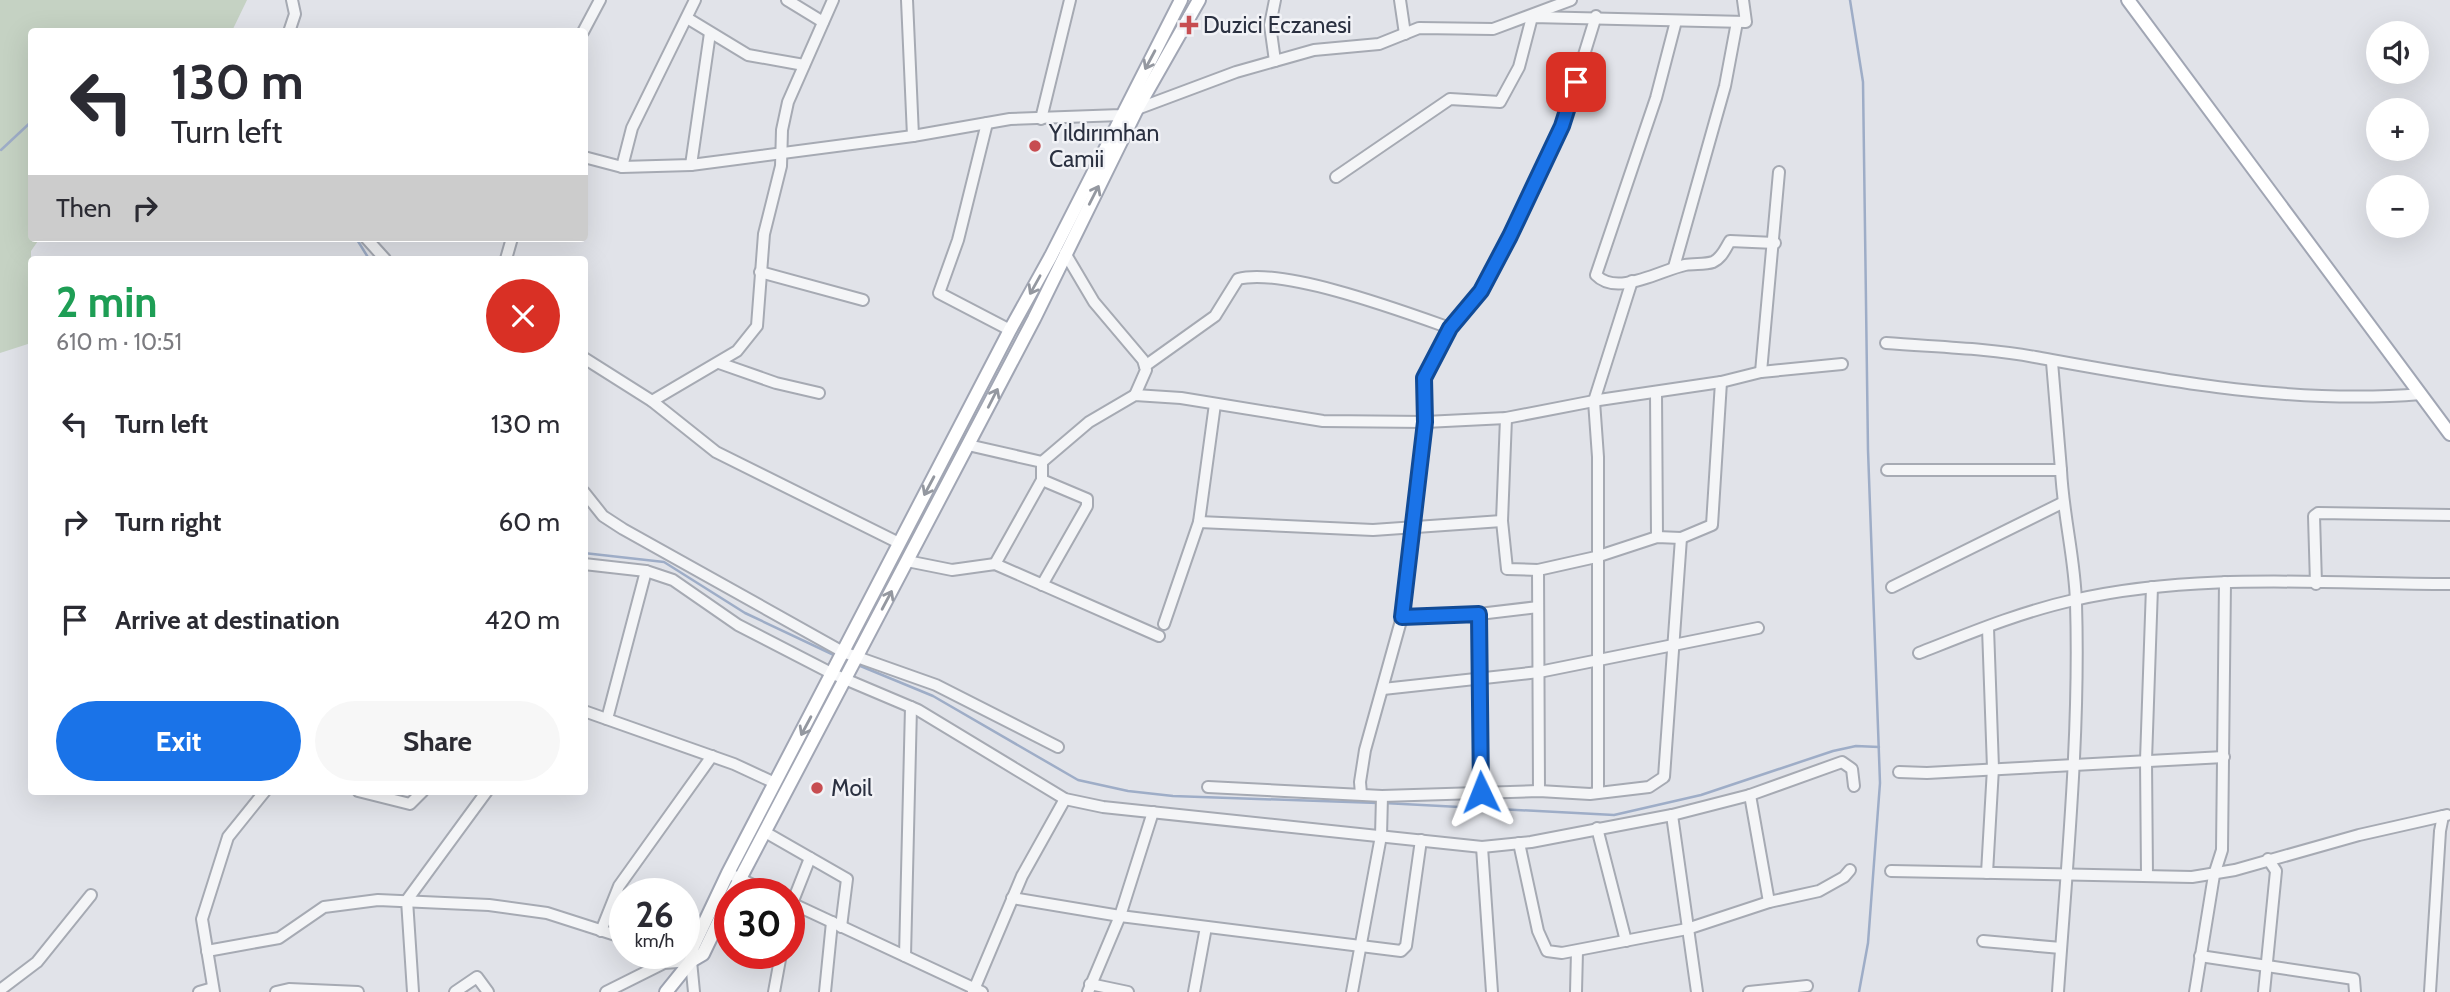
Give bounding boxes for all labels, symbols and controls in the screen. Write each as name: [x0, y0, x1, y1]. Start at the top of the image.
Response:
place label: Duzici Eczanesi: [1203, 11, 1352, 39]
marker: Duzici Eczanesi: [1181, 17, 1197, 33]
map controls: [2366, 21, 2429, 238]
button: sound: [2366, 21, 2429, 84]
one-way arrow: [1142, 50, 1156, 70]
text: 130 m: [171, 52, 304, 111]
pin: [1546, 52, 1606, 112]
icon: left: [56, 56, 147, 147]
icon: arrive: [1557, 63, 1595, 101]
button: +: [2366, 98, 2429, 161]
text: Turn left: [171, 112, 282, 151]
place label: Yıldırımhan Camii: [1048, 119, 1159, 173]
marker: Yıldırımhan Camii: [1027, 138, 1043, 154]
button: −: [2366, 175, 2429, 238]
one-way arrow: [1088, 185, 1102, 206]
icon: right: [126, 189, 164, 227]
text: Then: [56, 192, 112, 224]
one-way arrow: [1028, 274, 1042, 294]
text: 2 min: [56, 276, 157, 328]
button: close: [486, 279, 560, 353]
text: 610 m · 10:51: [56, 328, 182, 356]
one-way arrow: [986, 388, 1000, 409]
icon: left: [56, 405, 94, 443]
text: Turn left: [115, 408, 208, 440]
text: 130 m: [491, 408, 560, 440]
one-way arrow: [922, 475, 935, 496]
icon: right: [56, 503, 94, 541]
text: Turn right: [115, 506, 221, 538]
text: 60 m: [498, 506, 560, 538]
one-way arrow: [880, 590, 894, 610]
icon: arrive: [56, 601, 94, 639]
text: Arrive at destination: [115, 604, 340, 636]
text: 420 m: [485, 604, 560, 636]
button: Exit: [56, 701, 301, 781]
button: Share: [315, 701, 560, 781]
one-way arrow: [798, 715, 812, 736]
position arrow: [1444, 755, 1518, 829]
place label: Moil: [831, 774, 873, 802]
marker: Moil: [809, 780, 825, 796]
speed limit sign: 30: [714, 878, 805, 969]
text: 26: [635, 893, 674, 936]
text: km/h: [635, 930, 674, 952]

